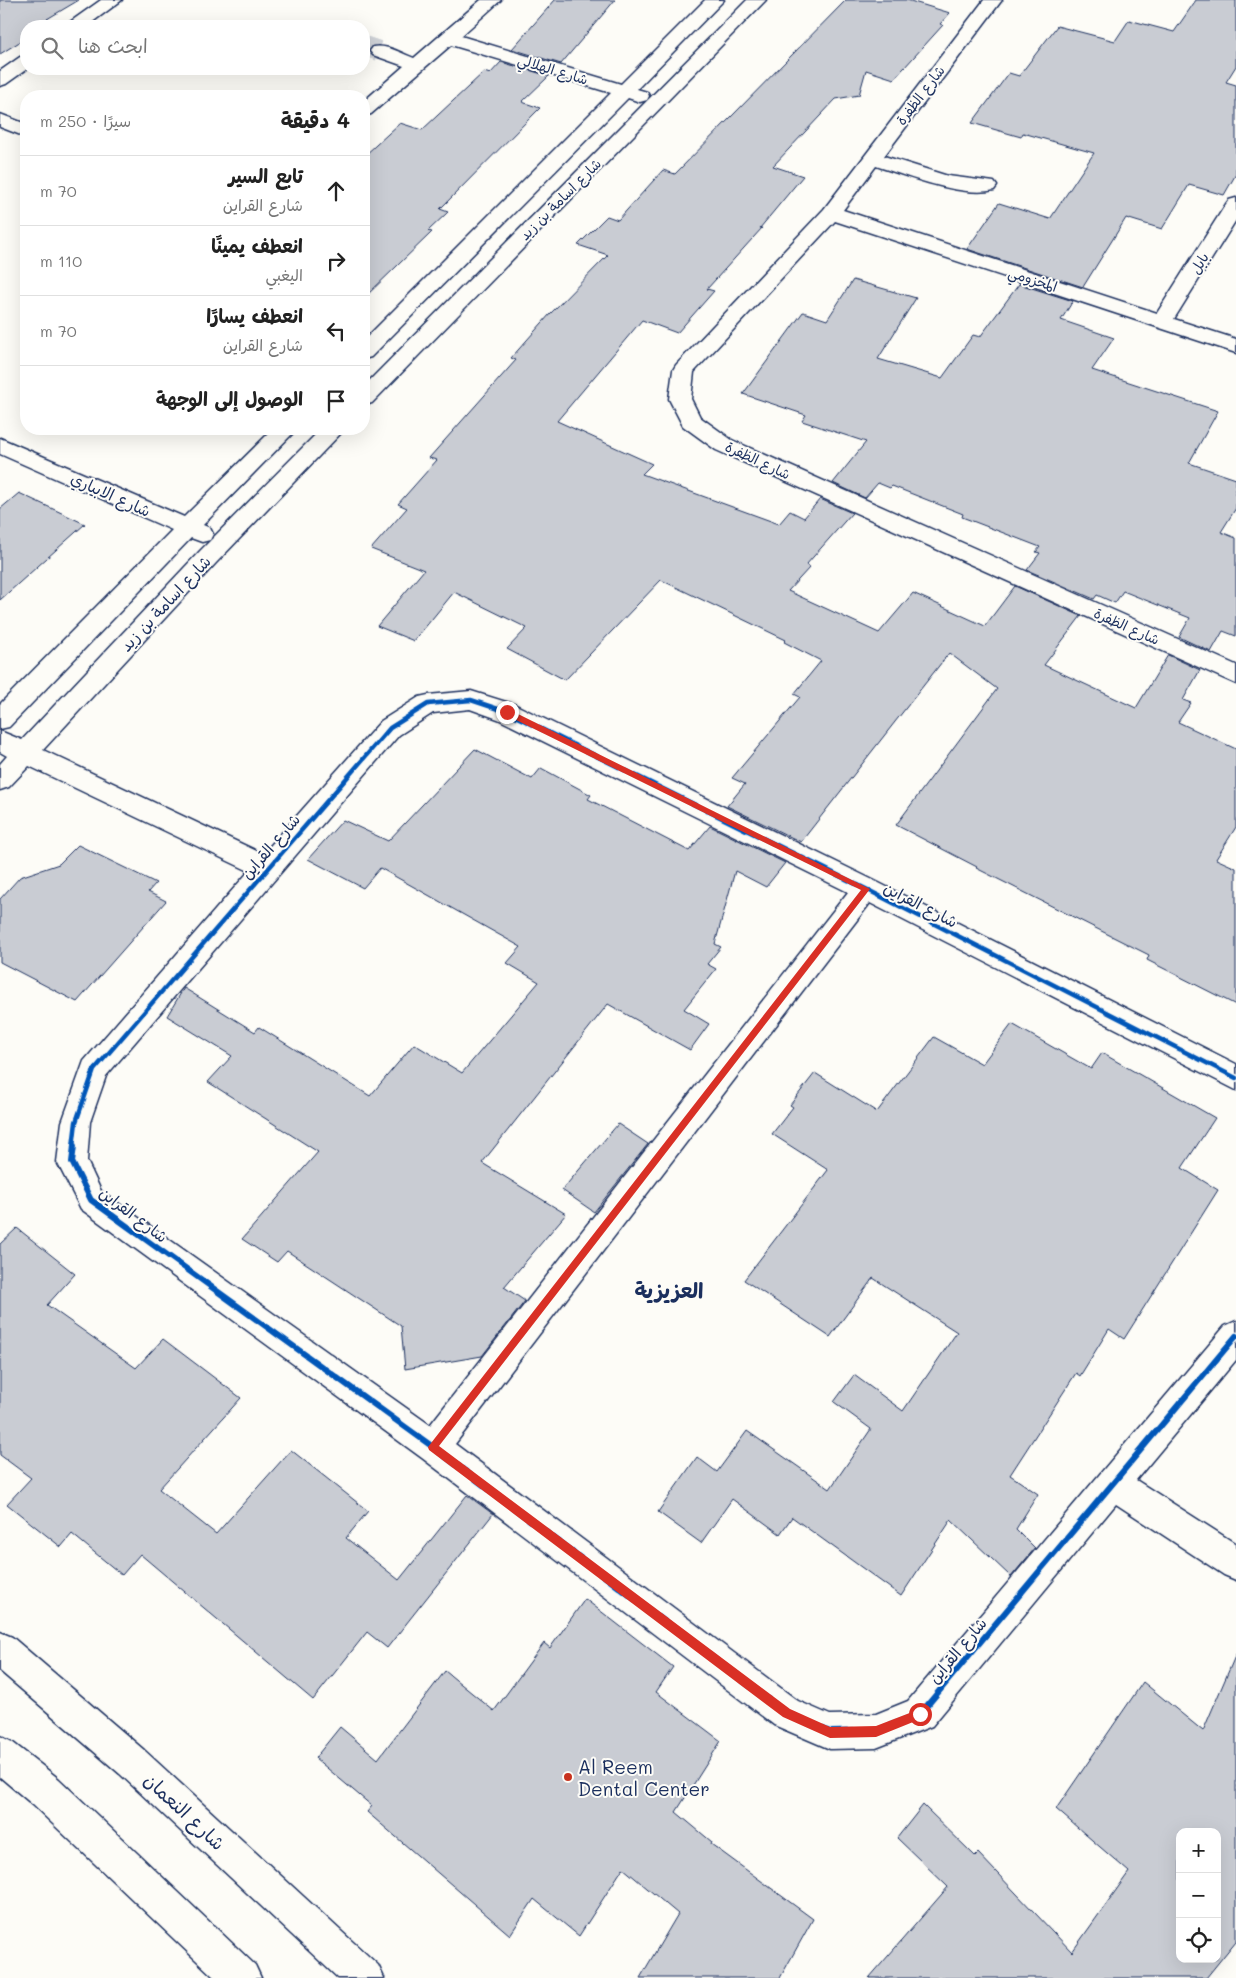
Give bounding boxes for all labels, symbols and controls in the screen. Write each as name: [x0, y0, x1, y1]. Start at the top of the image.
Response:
search box: [20, 20, 370, 75]
text: ابحث هنا: [78, 33, 148, 58]
icon: search: [38, 34, 66, 62]
street label: شارع الهلالي: [514, 49, 590, 93]
street label: شارع الظفرة: [891, 61, 949, 129]
text: 4 دقيقة: [281, 106, 350, 133]
text: سيرًا · 250 m: [40, 110, 131, 131]
street label: شارع اسامة بن زيد: [515, 154, 606, 245]
text: تابع السير: [228, 163, 303, 188]
icon: ahead: [322, 177, 350, 205]
text: 70 m: [40, 180, 77, 201]
text: شارع القراين: [223, 194, 303, 215]
text: انعطف يمينًا: [211, 233, 303, 258]
icon: right: [322, 247, 350, 275]
street label: بابل: [1185, 249, 1213, 277]
text: 110 m: [40, 250, 82, 271]
street label: المخزومي: [1005, 262, 1060, 300]
text: اليغبي: [265, 264, 303, 285]
text: انعطف يسارًا: [206, 303, 303, 328]
icon: left: [322, 317, 350, 345]
text: 70 m: [40, 320, 77, 341]
text: شارع القراين: [223, 334, 303, 355]
text: الوصول إلى الوجهة: [156, 386, 303, 411]
icon: arrive: [322, 387, 350, 415]
street label: شارع الظفرة: [722, 437, 794, 484]
street label: شارع الابياري: [67, 467, 154, 523]
street label: شارع اسامة بن زيد: [115, 551, 216, 657]
street label: شارع الظفرة: [1091, 603, 1163, 650]
route end: [496, 701, 519, 724]
street label: شارع القراين: [236, 809, 306, 884]
street label: شارع القراين: [880, 876, 962, 933]
street label: شارع القراين: [94, 1181, 172, 1248]
district label: العزيزية: [635, 1276, 703, 1304]
street label: شارع القراين: [923, 1613, 992, 1689]
route start: [909, 1703, 932, 1726]
place label: Al Reem Dental Center: [578, 1754, 710, 1801]
street label: شارع النعمان: [138, 1767, 231, 1857]
marker: Al Reem Dental Center: [562, 1771, 574, 1783]
map controls: [1176, 1828, 1221, 1963]
button: +: [1176, 1828, 1221, 1873]
button: −: [1176, 1873, 1221, 1918]
button: locate: [1176, 1918, 1221, 1963]

